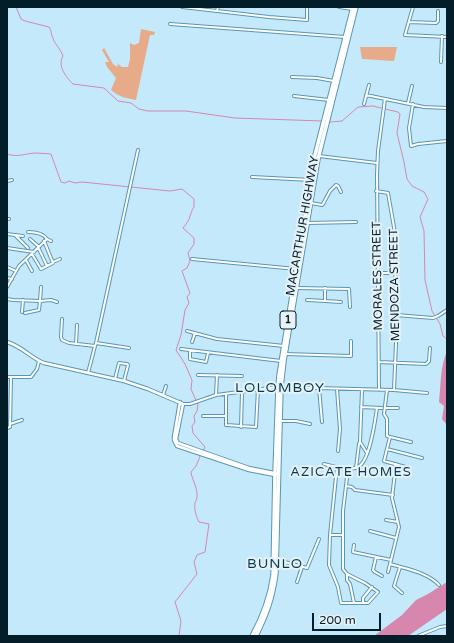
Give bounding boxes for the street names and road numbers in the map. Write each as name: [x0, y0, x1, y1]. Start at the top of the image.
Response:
street label: MACARTHUR HIGHWAY: [284, 155, 322, 297]
street label: MORALES STREET: [370, 221, 386, 331]
street label: MENDOZA STREET: [387, 228, 403, 342]
road number: 1: [280, 311, 296, 329]

